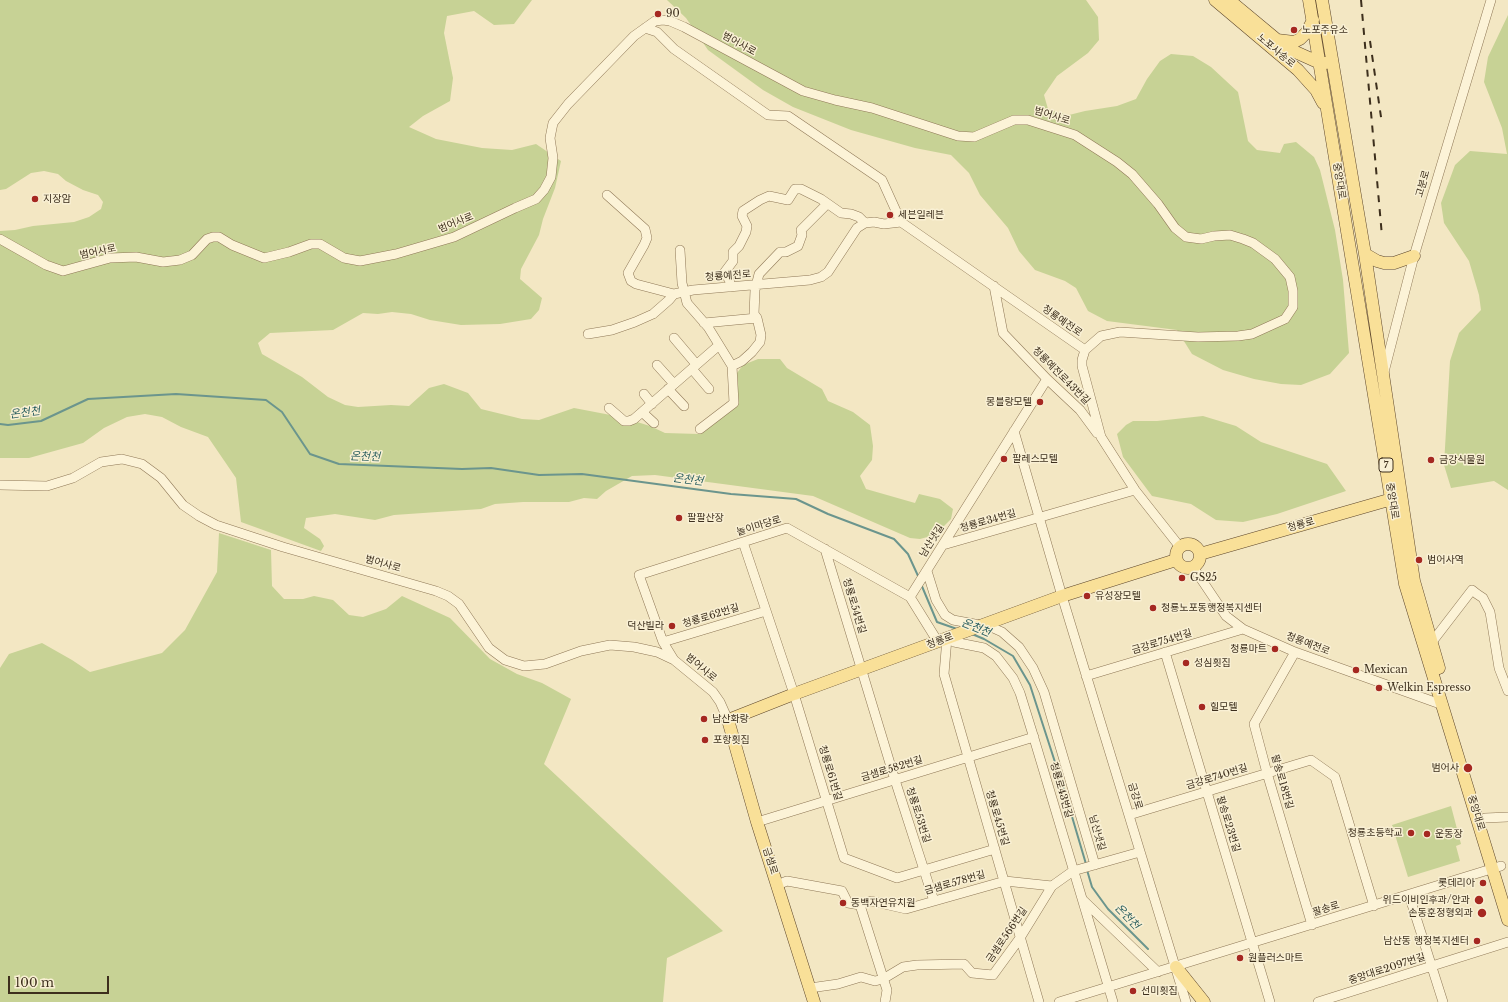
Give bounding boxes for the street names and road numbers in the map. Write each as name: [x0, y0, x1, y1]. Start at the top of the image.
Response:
street label: 범어사로: [720, 30, 758, 58]
street label: 노포사송로: [1255, 32, 1297, 70]
street label: 범어사로: [1033, 105, 1071, 127]
street label: 중앙대로: [1330, 162, 1348, 200]
street label: 고분로: [1413, 169, 1433, 199]
street label: 범어사로: [437, 211, 475, 235]
street label: 범어사로: [79, 242, 117, 262]
street label: 청룡예전로: [705, 268, 751, 284]
street label: 청룡예전로: [1040, 303, 1084, 339]
street label: 청룡예전로43번길: [1030, 345, 1092, 407]
road number: 7: [1379, 458, 1393, 472]
street label: 중앙대로: [1383, 482, 1401, 520]
street label: 청룡로34번길: [958, 507, 1018, 535]
street label: 놀이마당로: [735, 514, 783, 538]
street label: 청룡로: [1286, 515, 1316, 535]
street label: 남산냇길: [917, 522, 947, 560]
street label: 범어사로: [364, 553, 402, 575]
street label: 청룡로54번길: [840, 577, 868, 635]
street label: 청룡로62번길: [681, 602, 741, 630]
street label: 금강로754번길: [1130, 627, 1194, 657]
street label: 청룡예전로: [1284, 630, 1332, 658]
street label: 청룡로: [925, 631, 955, 651]
street label: 범어사로: [683, 652, 719, 684]
street label: 청룡로61번길: [816, 744, 844, 802]
street label: 팔송로18번길: [1268, 753, 1296, 811]
street label: 금샘로582번길: [860, 754, 924, 784]
street label: 청룡로43번길: [1047, 760, 1075, 820]
street label: 금강로740번길: [1185, 762, 1249, 792]
street label: 금강로: [1125, 781, 1145, 811]
street label: 청룡로53번길: [903, 786, 933, 844]
street label: 청룡로45번길: [983, 789, 1011, 847]
street label: 팔송로23번길: [1214, 794, 1242, 854]
street label: 중앙대로: [1465, 794, 1487, 832]
street label: 남산냇길: [1086, 814, 1108, 852]
street label: 금샘로: [760, 846, 780, 876]
street label: 금샘로578번길: [923, 869, 987, 897]
street label: 팔송로: [1311, 899, 1341, 919]
street label: 금샘로566번길: [984, 905, 1030, 965]
street label: 중앙대로2097번길: [1347, 951, 1427, 987]

